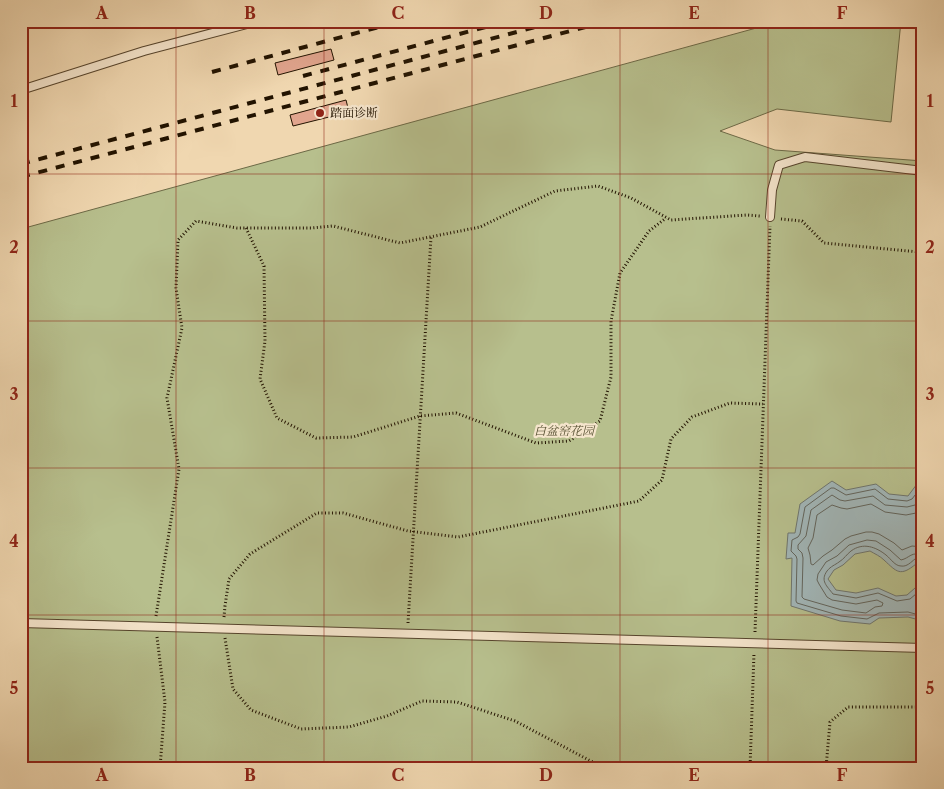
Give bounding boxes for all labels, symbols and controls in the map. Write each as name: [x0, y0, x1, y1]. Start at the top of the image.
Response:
text: A: [95, 3, 109, 23]
text: B: [244, 3, 256, 23]
text: C: [392, 3, 404, 23]
text: D: [539, 3, 553, 23]
text: E: [688, 3, 700, 23]
text: F: [837, 3, 848, 23]
text: 1: [10, 91, 18, 111]
text: 1: [926, 91, 934, 111]
place label: 踏面诊断: [330, 105, 378, 120]
marker: 踏面诊断: [314, 107, 326, 119]
text: 2: [9, 237, 19, 257]
text: 2: [925, 237, 935, 257]
text: 3: [9, 384, 19, 404]
text: 3: [925, 384, 935, 404]
park label: 白盆窑花园: [534, 423, 596, 438]
text: 4: [9, 531, 19, 551]
text: 4: [925, 531, 935, 551]
text: 5: [10, 678, 19, 698]
text: 5: [926, 678, 935, 698]
text: A: [95, 765, 109, 785]
text: B: [244, 765, 256, 785]
text: C: [392, 765, 404, 785]
text: D: [539, 765, 553, 785]
text: E: [688, 765, 700, 785]
text: F: [837, 765, 848, 785]

